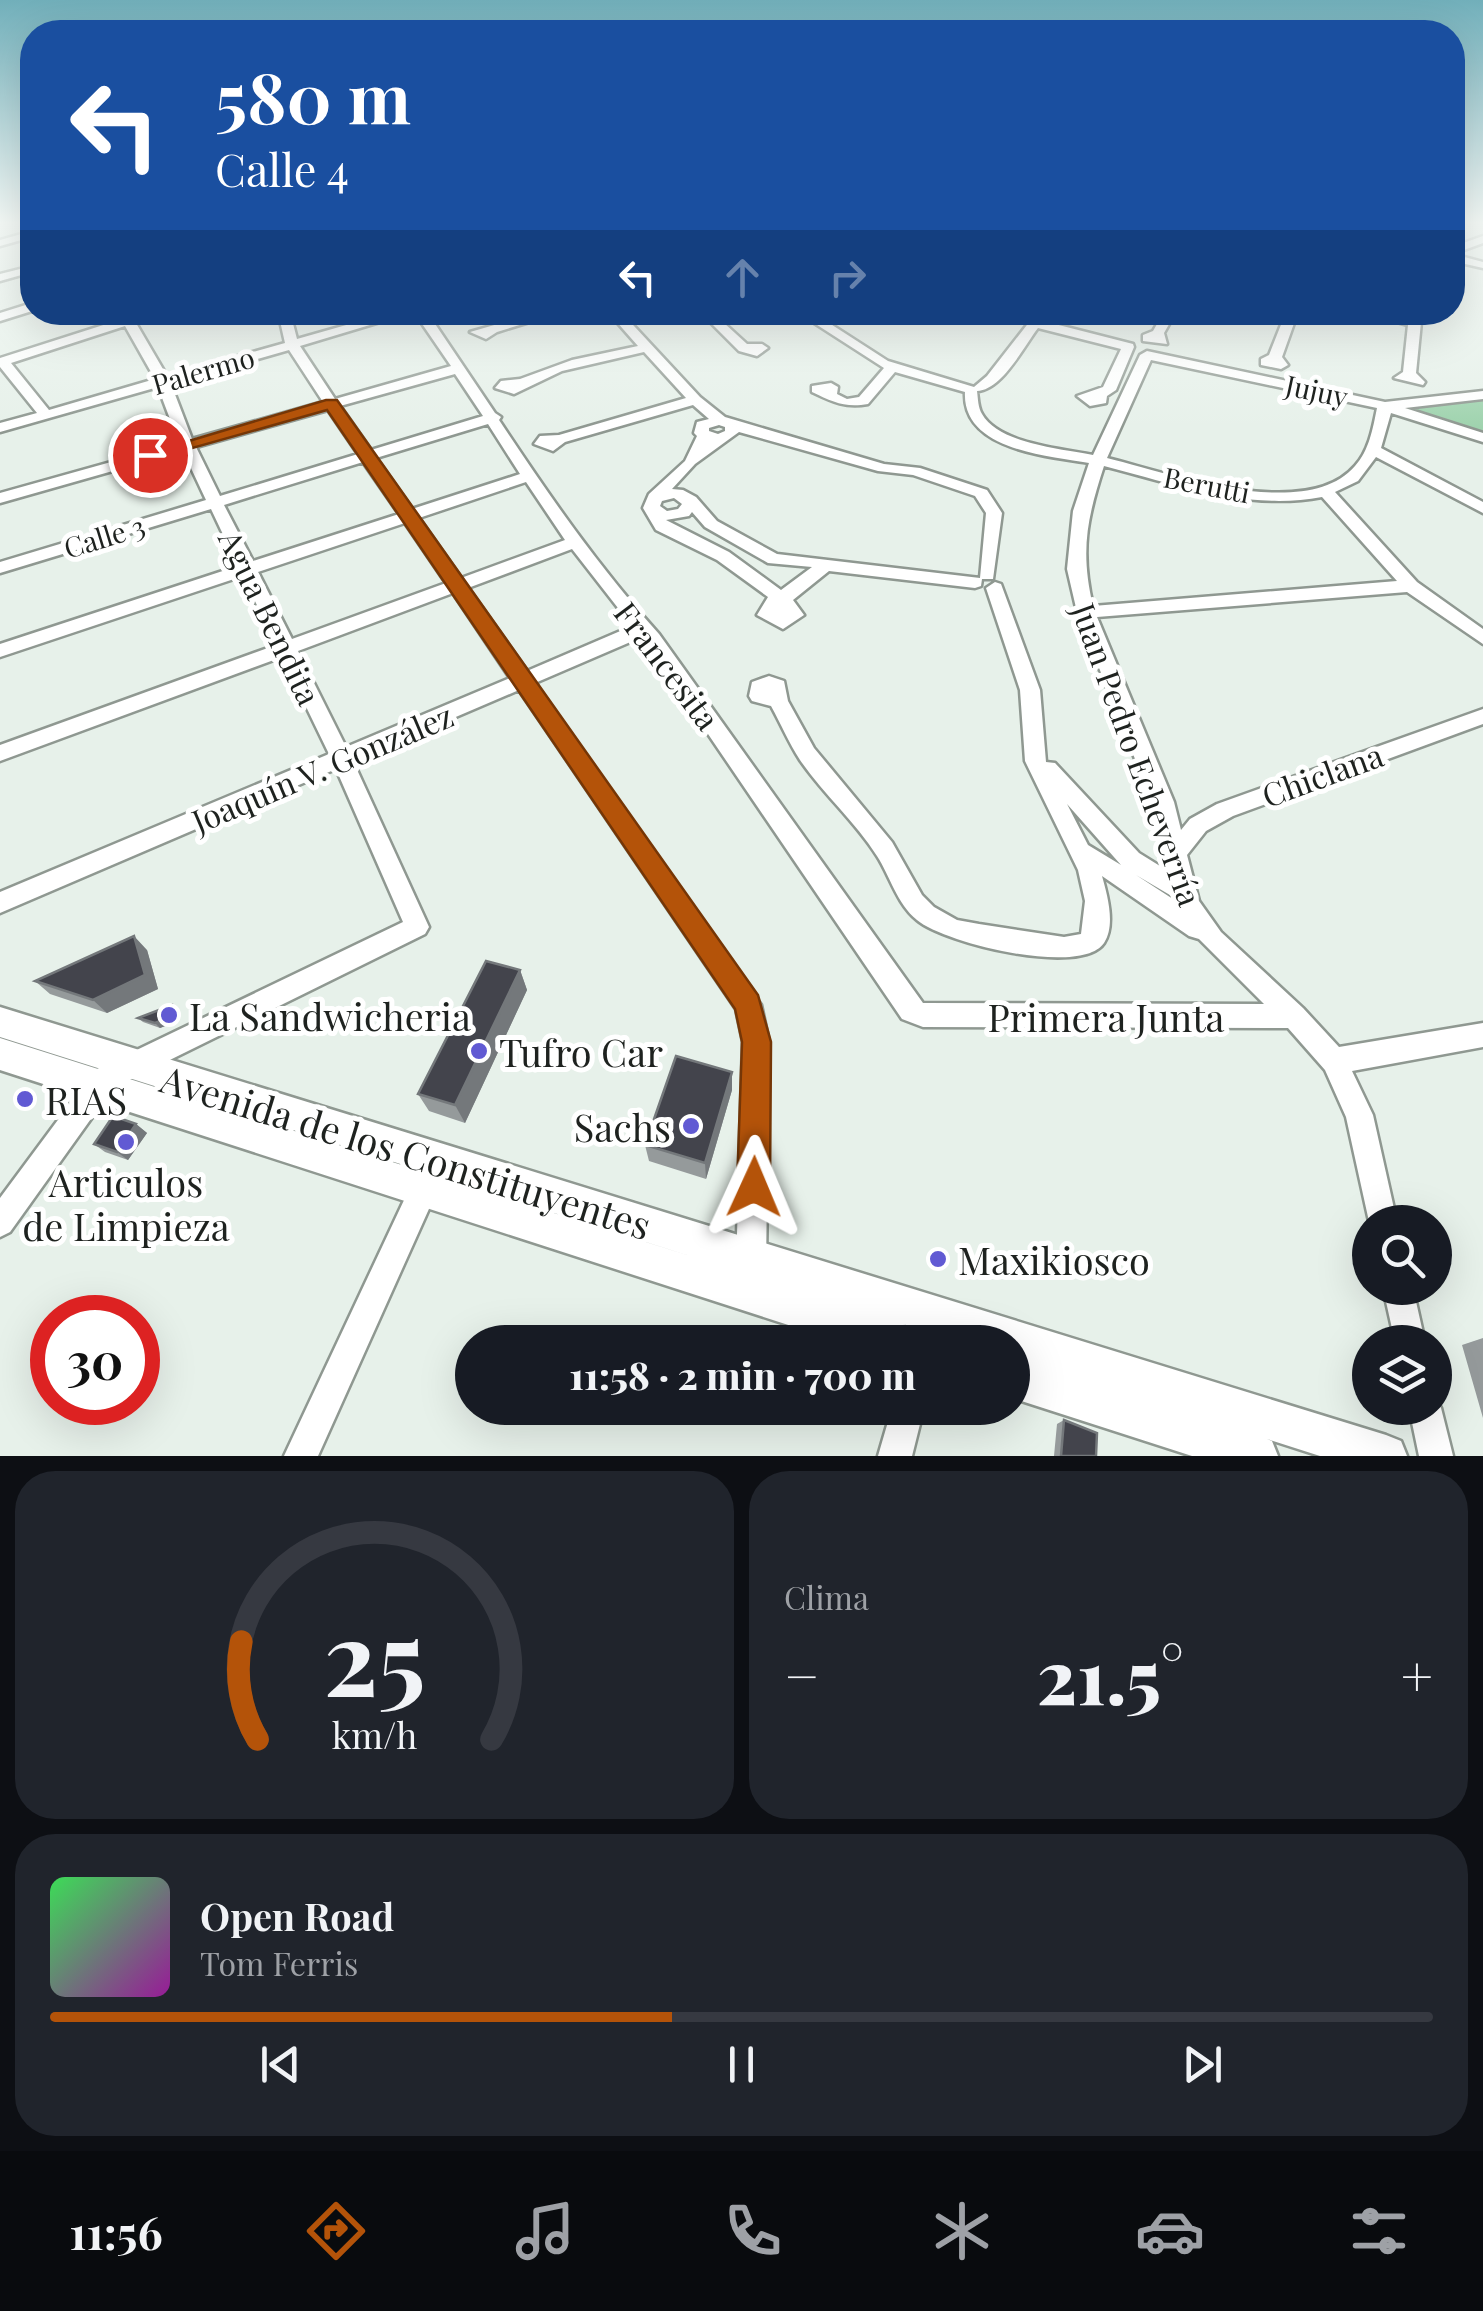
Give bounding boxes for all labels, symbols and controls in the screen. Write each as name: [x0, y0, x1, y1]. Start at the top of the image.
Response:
text: 580 m: [215, 48, 411, 142]
icon: left: [50, 60, 180, 190]
text: Calle 4: [215, 138, 349, 198]
icon: left: [610, 250, 665, 305]
icon: ahead: [715, 250, 770, 305]
icon: right: [820, 250, 875, 305]
street label: Palermo: [148, 338, 258, 402]
street label: Jujuy: [1281, 365, 1352, 415]
pin: [108, 413, 193, 498]
icon: arrive: [123, 428, 178, 483]
street label: Berutti: [1161, 458, 1253, 510]
street label: Calle 3: [59, 506, 149, 566]
street label: Agua Bendita: [210, 521, 332, 712]
street label: Francesita: [606, 592, 730, 738]
street label: Juan Pedro Echeverría: [1063, 596, 1213, 911]
street label: Joaquín V. González: [184, 693, 459, 842]
street label: Chiclana: [1255, 732, 1389, 816]
place label: La Sandwicheria: [189, 990, 471, 1041]
street label: Primera Junta: [987, 991, 1225, 1042]
marker: La Sandwicheria: [158, 1004, 180, 1026]
place label: Tufro Car: [499, 1026, 663, 1077]
marker: Tufro Car: [468, 1040, 490, 1062]
street label: Avenida de los Constituyentes: [154, 1052, 657, 1250]
place label: RIAS: [45, 1074, 127, 1125]
marker: RIAS: [14, 1088, 36, 1110]
place label: Sachs: [574, 1101, 671, 1152]
marker: Sachs: [680, 1115, 702, 1137]
marker: Articulos de Limpieza: [115, 1131, 137, 1153]
position arrow: [702, 1135, 806, 1239]
place label: Articulos de Limpieza: [22, 1156, 230, 1251]
map controls: [1352, 1205, 1452, 1425]
button: search: [1352, 1205, 1452, 1305]
place label: Maxikiosco: [958, 1234, 1150, 1285]
marker: Maxikiosco: [927, 1248, 949, 1270]
speed limit sign: 30: [30, 1295, 160, 1425]
button: layers: [1352, 1325, 1452, 1425]
text: 11:58 · 2 min · 700 m: [569, 1349, 916, 1400]
text: Clima: [784, 1575, 869, 1618]
text: 25: [323, 1584, 426, 1723]
text: 21.5°: [1037, 1624, 1184, 1724]
text: −: [784, 1637, 820, 1711]
text: +: [1401, 1637, 1433, 1711]
text: km/h: [332, 1710, 417, 1758]
text: Open Road: [200, 1890, 394, 1941]
text: Tom Ferris: [200, 1941, 358, 1984]
icon: previous: [253, 2037, 308, 2092]
icon: pause: [714, 2037, 769, 2092]
icon: next: [1175, 2037, 1230, 2092]
icon: directions: [301, 2196, 371, 2266]
icon: music: [510, 2196, 580, 2266]
icon: phone: [718, 2196, 788, 2266]
icon: climate: [927, 2196, 997, 2266]
icon: car: [1135, 2196, 1205, 2266]
icon: filters: [1344, 2196, 1414, 2266]
text: 11:56: [69, 2201, 163, 2261]

